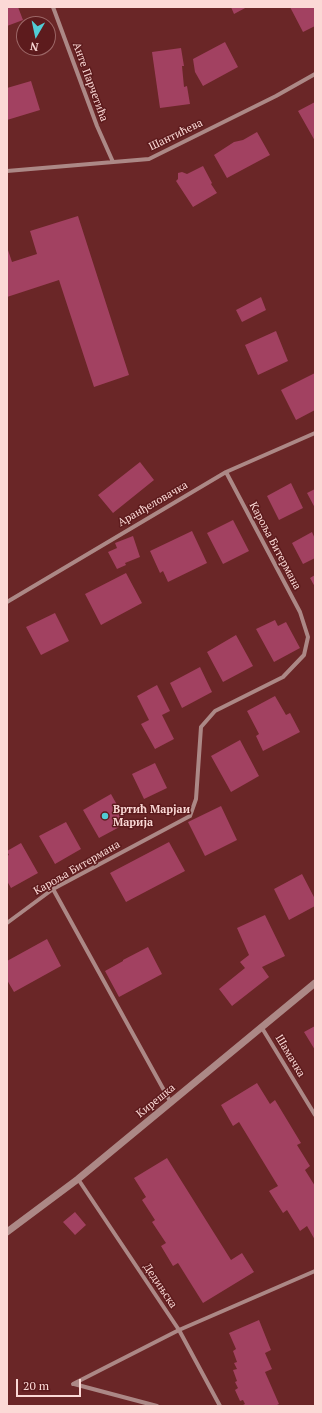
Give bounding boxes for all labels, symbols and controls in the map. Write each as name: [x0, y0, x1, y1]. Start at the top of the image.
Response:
north arrow: [16, 16, 56, 56]
text: N: [29, 39, 39, 54]
street label: Анте Парчетића: [70, 41, 110, 123]
street label: Шантићева: [147, 116, 205, 154]
street label: Аранђеловачка: [116, 479, 190, 529]
street label: Кароља Битермана: [246, 500, 304, 592]
place label: Вртић Марјаи Марија: [113, 803, 190, 829]
marker: Вртић Марјаи Марија: [100, 811, 110, 821]
street label: Кароља Битермана: [31, 838, 123, 898]
street label: Шамачка: [272, 1032, 308, 1080]
street label: Кирешка: [134, 1081, 178, 1121]
street label: Дедињска: [140, 1261, 180, 1311]
scale bar: [18, 1371, 83, 1397]
text: 20 m: [23, 1378, 49, 1393]

